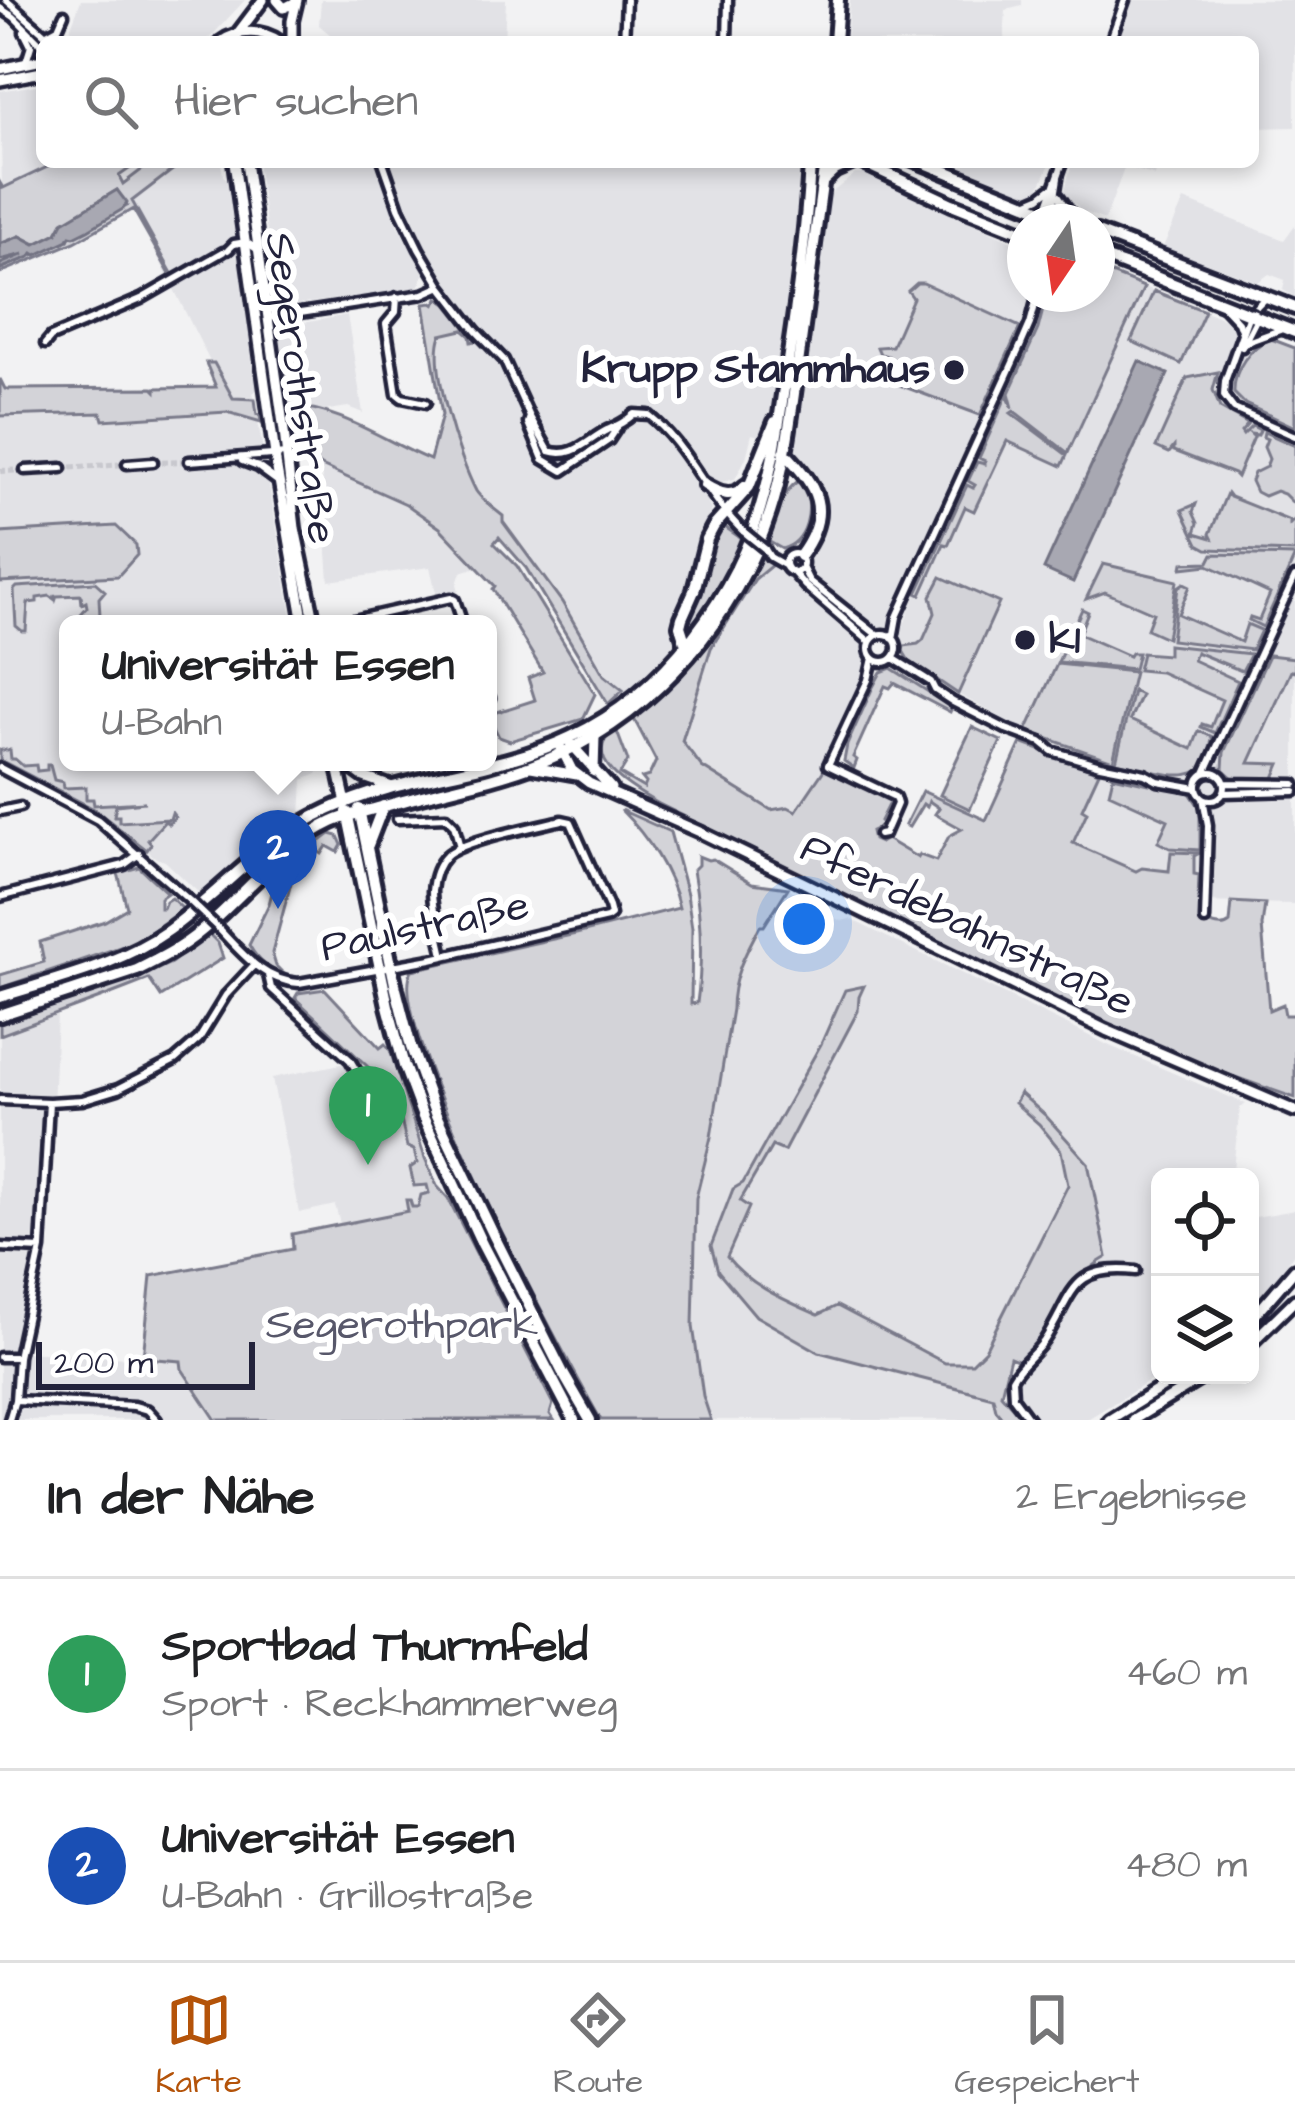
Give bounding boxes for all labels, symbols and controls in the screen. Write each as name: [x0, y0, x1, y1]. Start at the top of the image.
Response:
search box: [36, 36, 1259, 168]
icon: search: [78, 69, 144, 135]
text: Hier suchen: [174, 71, 418, 133]
north arrow: [1007, 204, 1115, 312]
street label: Segerothstraße: [249, 229, 351, 547]
place label: Krupp Stammhaus: [581, 341, 930, 399]
marker: Krupp Stammhaus: [941, 357, 967, 383]
place label: k1: [1049, 611, 1081, 669]
popup: [59, 615, 497, 771]
marker: k1: [1012, 627, 1038, 653]
text: Universität Essen: [102, 635, 454, 697]
text: U-Bahn: [102, 697, 222, 751]
pin: 2: [239, 810, 317, 909]
street label: Pferdebahnstraße: [791, 820, 1143, 1032]
street label: Paulstraße: [316, 877, 534, 977]
your location: [774, 894, 834, 954]
pin: 1: [329, 1066, 407, 1165]
map controls: [1151, 1168, 1259, 1384]
button: locate: [1151, 1168, 1259, 1276]
button: layers: [1151, 1276, 1259, 1384]
park label: Segerothpark: [266, 1297, 538, 1355]
scale bar: [36, 1336, 255, 1389]
text: 200 m: [54, 1340, 153, 1386]
text: In der Nähe: [48, 1463, 315, 1534]
text: 2 Ergebnisse: [1016, 1471, 1247, 1525]
text: Sportbad Thurmfeld: [162, 1616, 588, 1678]
text: 1: [85, 1647, 90, 1701]
text: 460 m: [1125, 1647, 1247, 1701]
text: Sport · Reckhammerweg: [162, 1678, 617, 1732]
text: Universität Essen: [162, 1808, 514, 1870]
text: 2: [76, 1839, 98, 1893]
text: 480 m: [1125, 1839, 1247, 1893]
text: U-Bahn · Grillostraße: [162, 1870, 533, 1924]
tab: Karte: [156, 1987, 242, 2105]
tab: Route: [553, 1987, 643, 2105]
tab: Gespeichert: [954, 1987, 1139, 2105]

